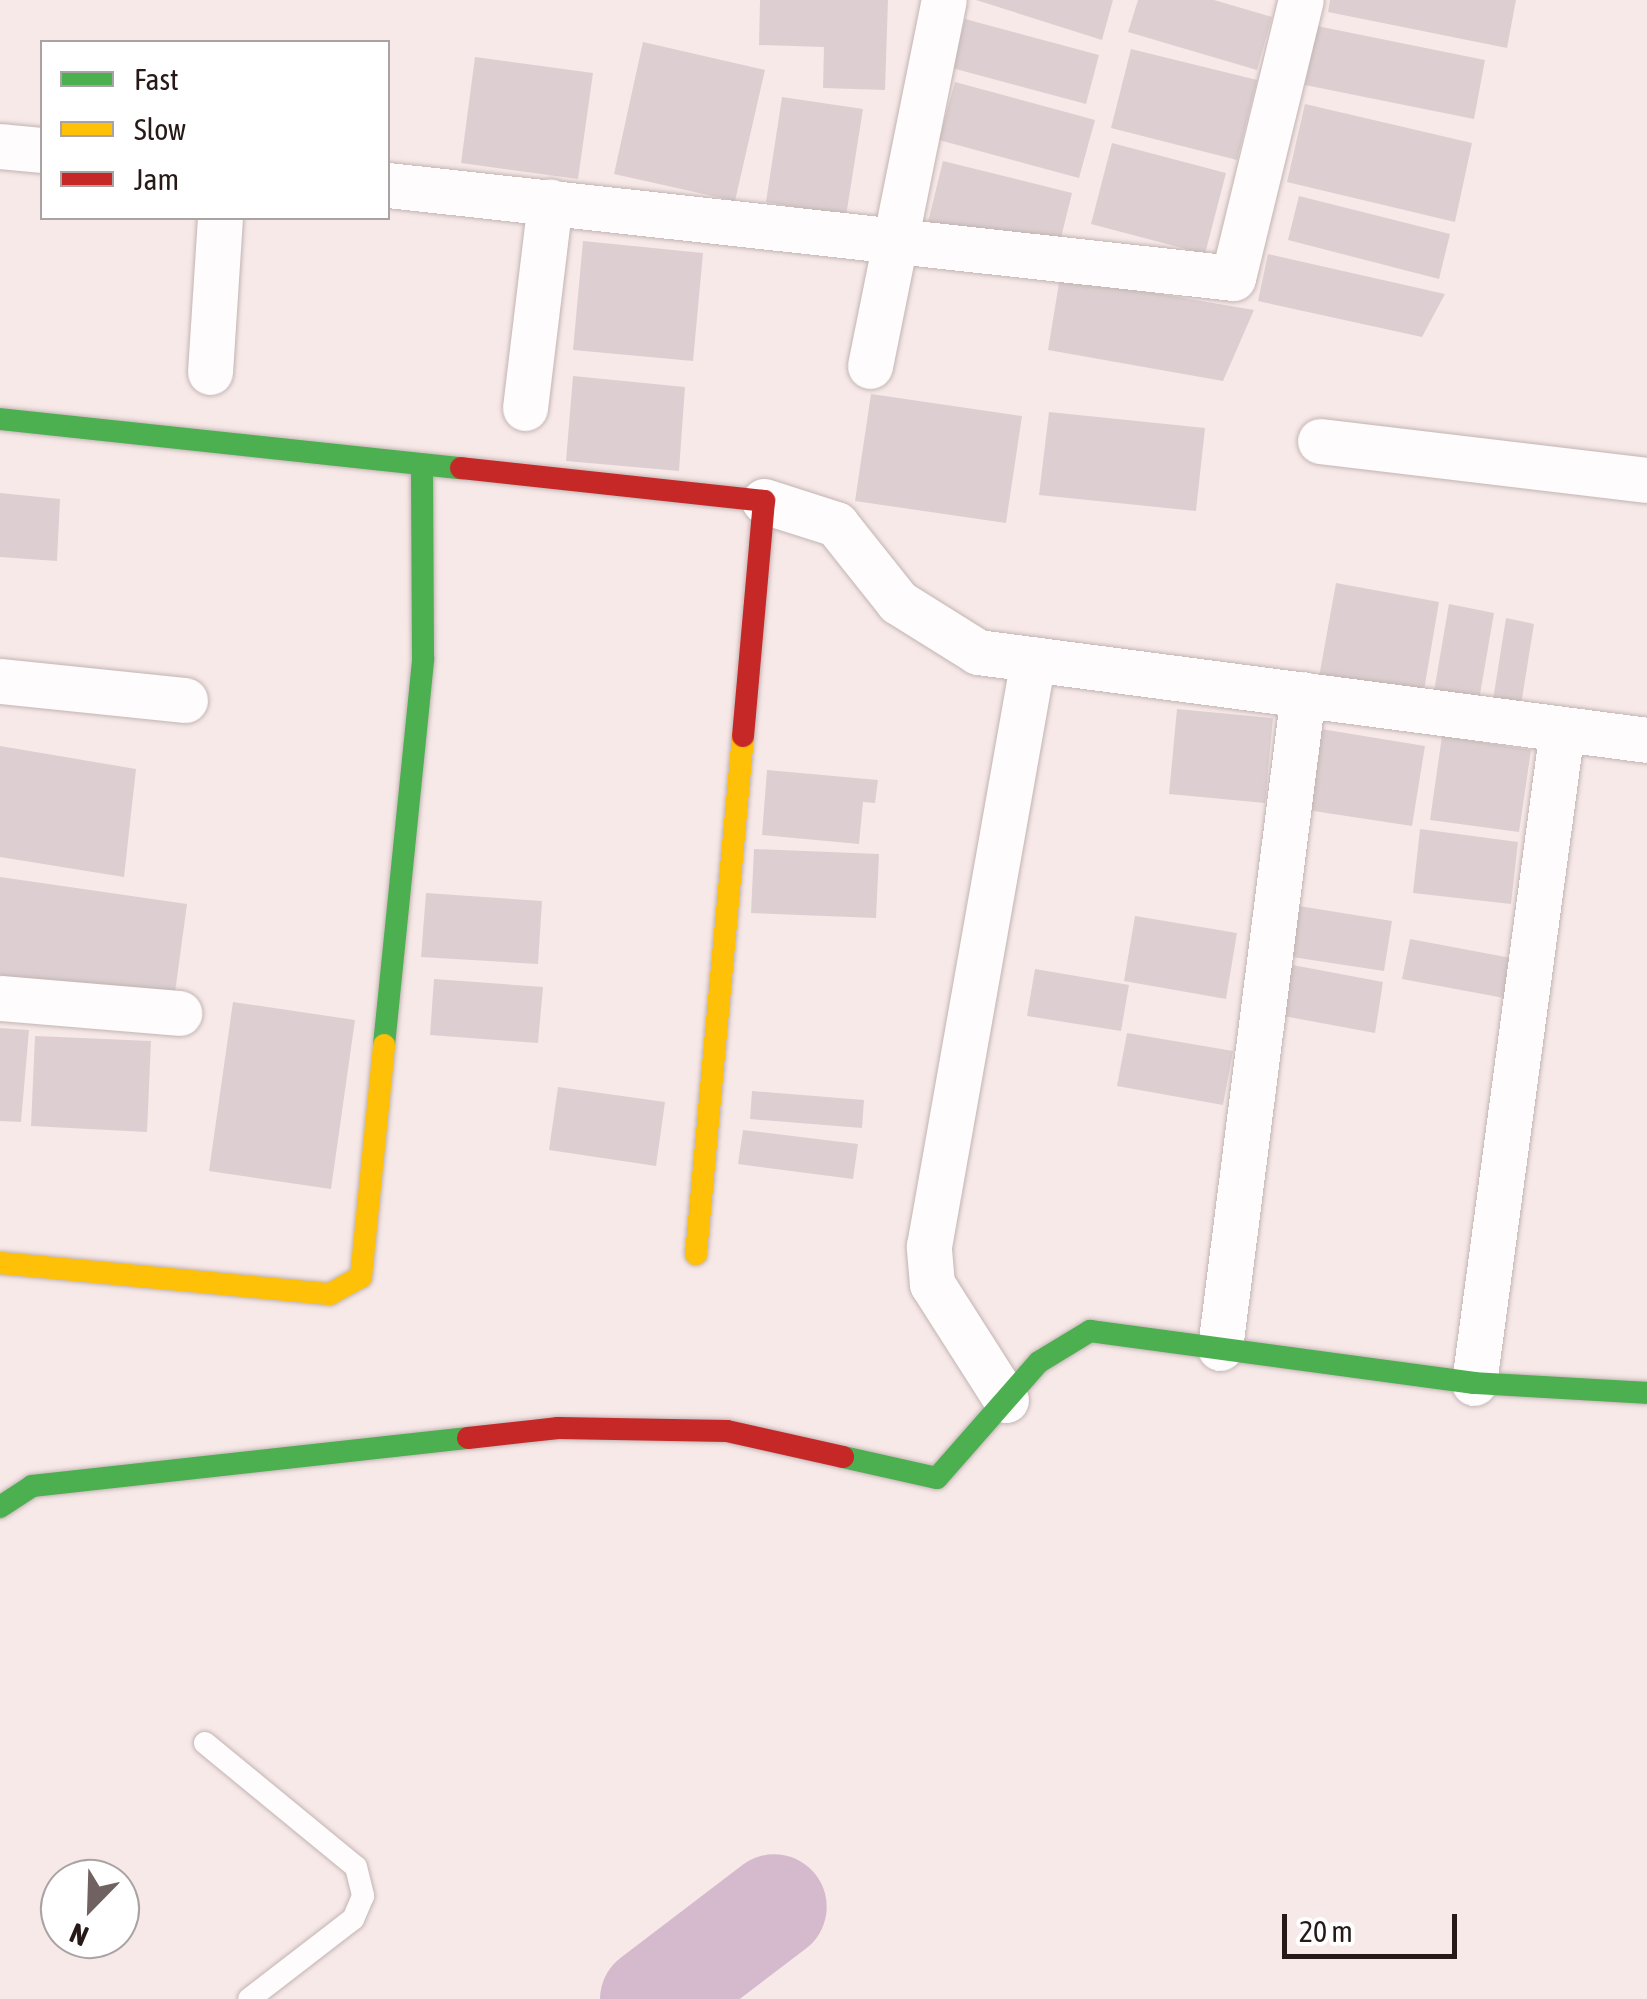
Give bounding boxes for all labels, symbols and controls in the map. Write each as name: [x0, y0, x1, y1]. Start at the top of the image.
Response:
legend: [40, 40, 390, 220]
text: Fast: [134, 62, 179, 96]
text: Slow: [134, 112, 186, 146]
text: Jam: [134, 162, 179, 196]
north arrow: [40, 1859, 140, 1959]
scale bar: [1287, 1894, 1462, 1956]
text: 20 m: [1299, 1914, 1353, 1948]
text: N: [65, 1917, 93, 1953]

